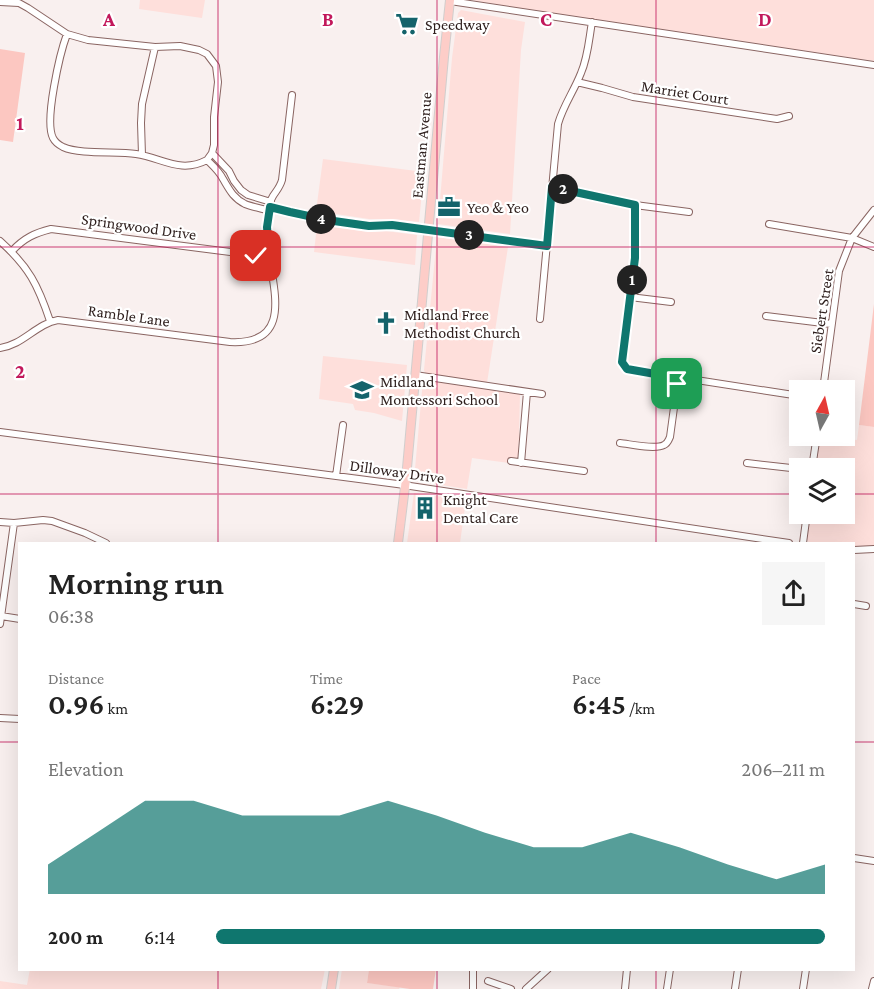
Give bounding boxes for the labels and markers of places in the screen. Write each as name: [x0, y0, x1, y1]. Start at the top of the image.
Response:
supermarket icon: Speedway: [394, 11, 420, 37]
place label: Speedway: [425, 16, 490, 34]
pin: 2: [548, 174, 578, 204]
office icon: Yeo & Yeo: [436, 194, 462, 220]
place label: Yeo & Yeo: [467, 199, 529, 216]
pin: 4: [306, 204, 336, 234]
pin: 3: [454, 220, 484, 250]
pin: [230, 230, 281, 281]
pin: 1: [617, 265, 647, 295]
place label: Midland Free Methodist Church: [404, 306, 521, 341]
church icon: Midland Free Methodist Church: [373, 310, 399, 336]
pin: [651, 358, 702, 409]
place label: Midland Montessori School: [380, 373, 498, 408]
school or university icon: Midland Montessori School: [349, 377, 375, 403]
place label: Knight Dental Care: [443, 491, 518, 526]
building icon: Knight Dental Care: [412, 495, 438, 521]

